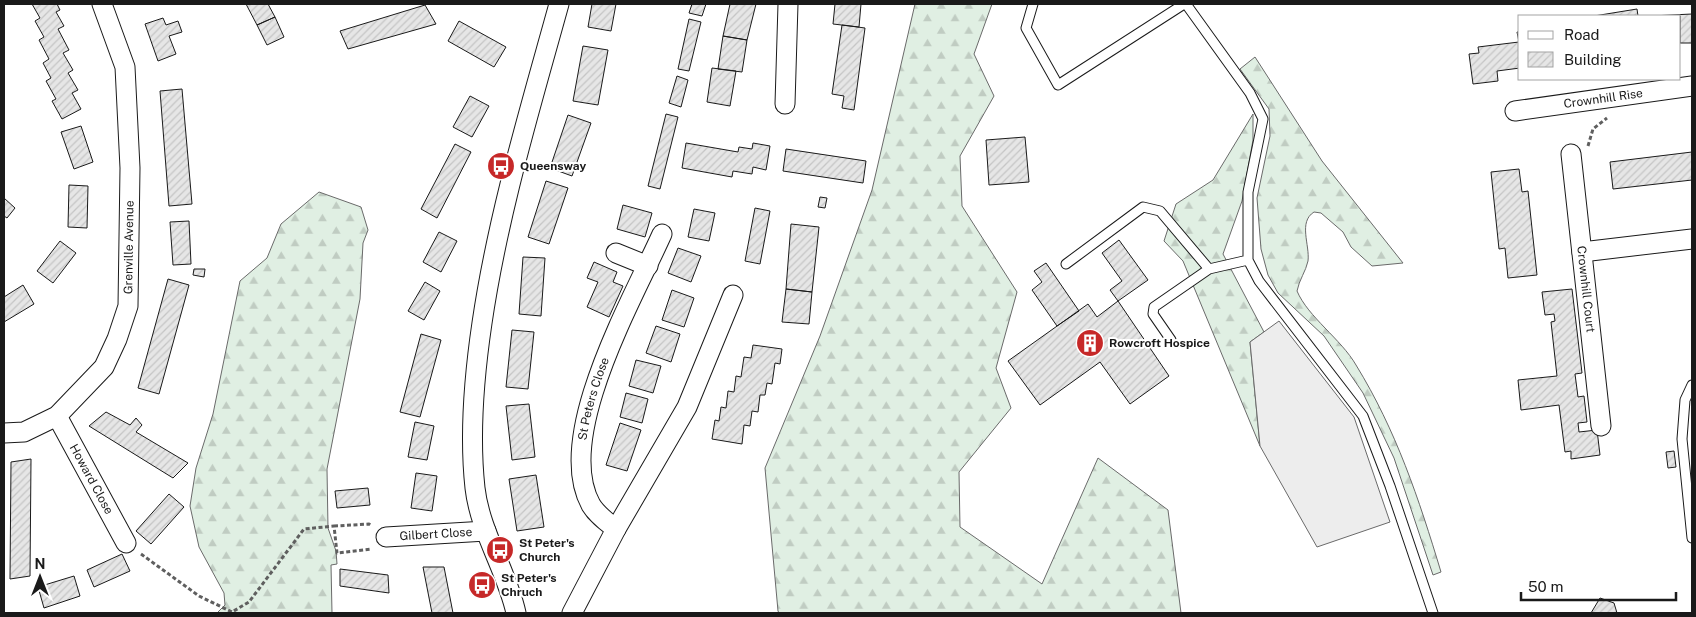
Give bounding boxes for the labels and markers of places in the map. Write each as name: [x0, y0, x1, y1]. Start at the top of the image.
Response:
bus stop icon: Queensway: [486, 151, 516, 181]
place label: Queensway: [520, 159, 586, 173]
building icon: Rowcroft Hospice: [1075, 328, 1105, 358]
place label: Rowcroft Hospice: [1109, 336, 1210, 350]
bus stop icon: St Peter's Church: [485, 535, 515, 565]
place label: St Peter's Church: [519, 536, 575, 564]
bus stop icon: St Peter's Chruch: [467, 570, 497, 600]
place label: St Peter's Chruch: [501, 571, 557, 599]

